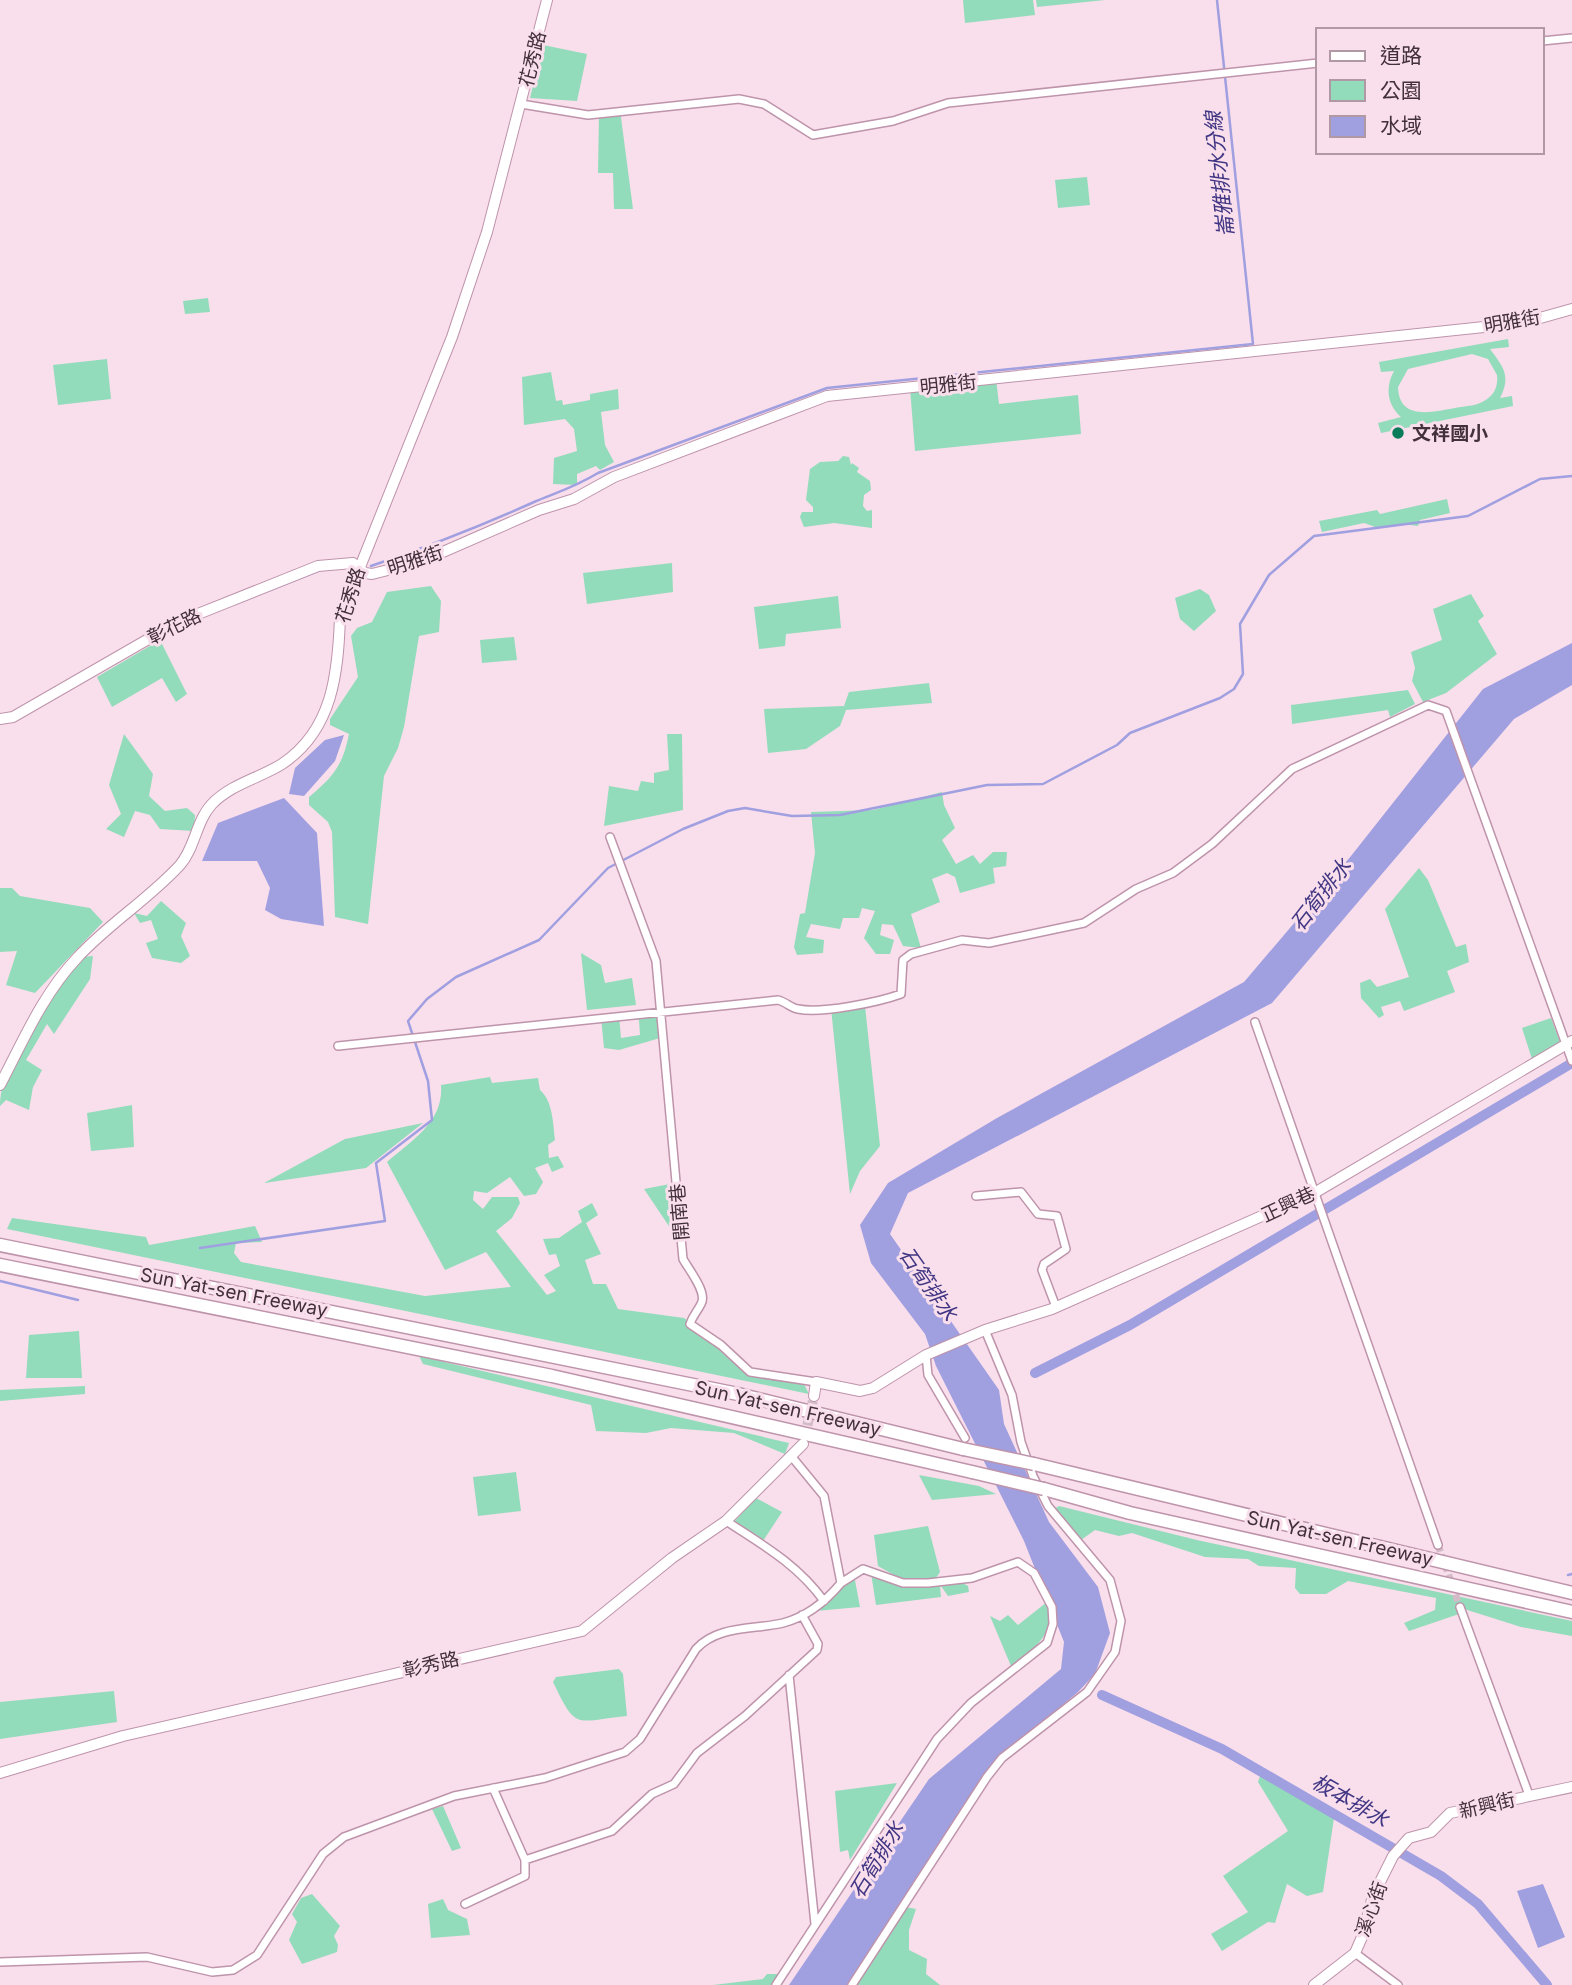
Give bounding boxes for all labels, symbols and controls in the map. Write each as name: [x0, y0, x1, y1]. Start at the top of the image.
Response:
legend: [1316, 28, 1544, 154]
street label: 花秀路: [514, 29, 551, 90]
text: 道路: [1380, 43, 1422, 68]
text: 公園: [1380, 78, 1422, 103]
water label: 崙雅排水分線: [1200, 108, 1239, 238]
text: 水域: [1380, 113, 1422, 138]
street label: 明雅街: [1482, 305, 1542, 338]
street label: 明雅街: [918, 370, 978, 399]
place label: 文祥國小: [1412, 422, 1488, 445]
marker: 文祥國小: [1390, 425, 1406, 441]
street label: 明雅街: [384, 541, 446, 580]
street label: 花秀路: [331, 565, 370, 626]
street label: 彰花路: [144, 604, 205, 649]
water label: 石筍排水: [1285, 853, 1357, 935]
street label: 正興巷: [1258, 1182, 1319, 1227]
street label: 開南巷: [666, 1183, 693, 1241]
water label: 石筍排水: [894, 1242, 963, 1326]
street label: Sun Yat-sen Freeway: [138, 1263, 330, 1322]
street label: Sun Yat-sen Freeway: [693, 1376, 884, 1441]
street label: Sun Yat-sen Freeway: [1245, 1506, 1436, 1571]
street label: 彰秀路: [401, 1647, 461, 1682]
water label: 板本排水: [1308, 1769, 1394, 1833]
street label: 新興街: [1457, 1788, 1517, 1823]
water label: 石筍排水: [844, 1816, 909, 1902]
street label: 溪心街: [1351, 1878, 1392, 1940]

